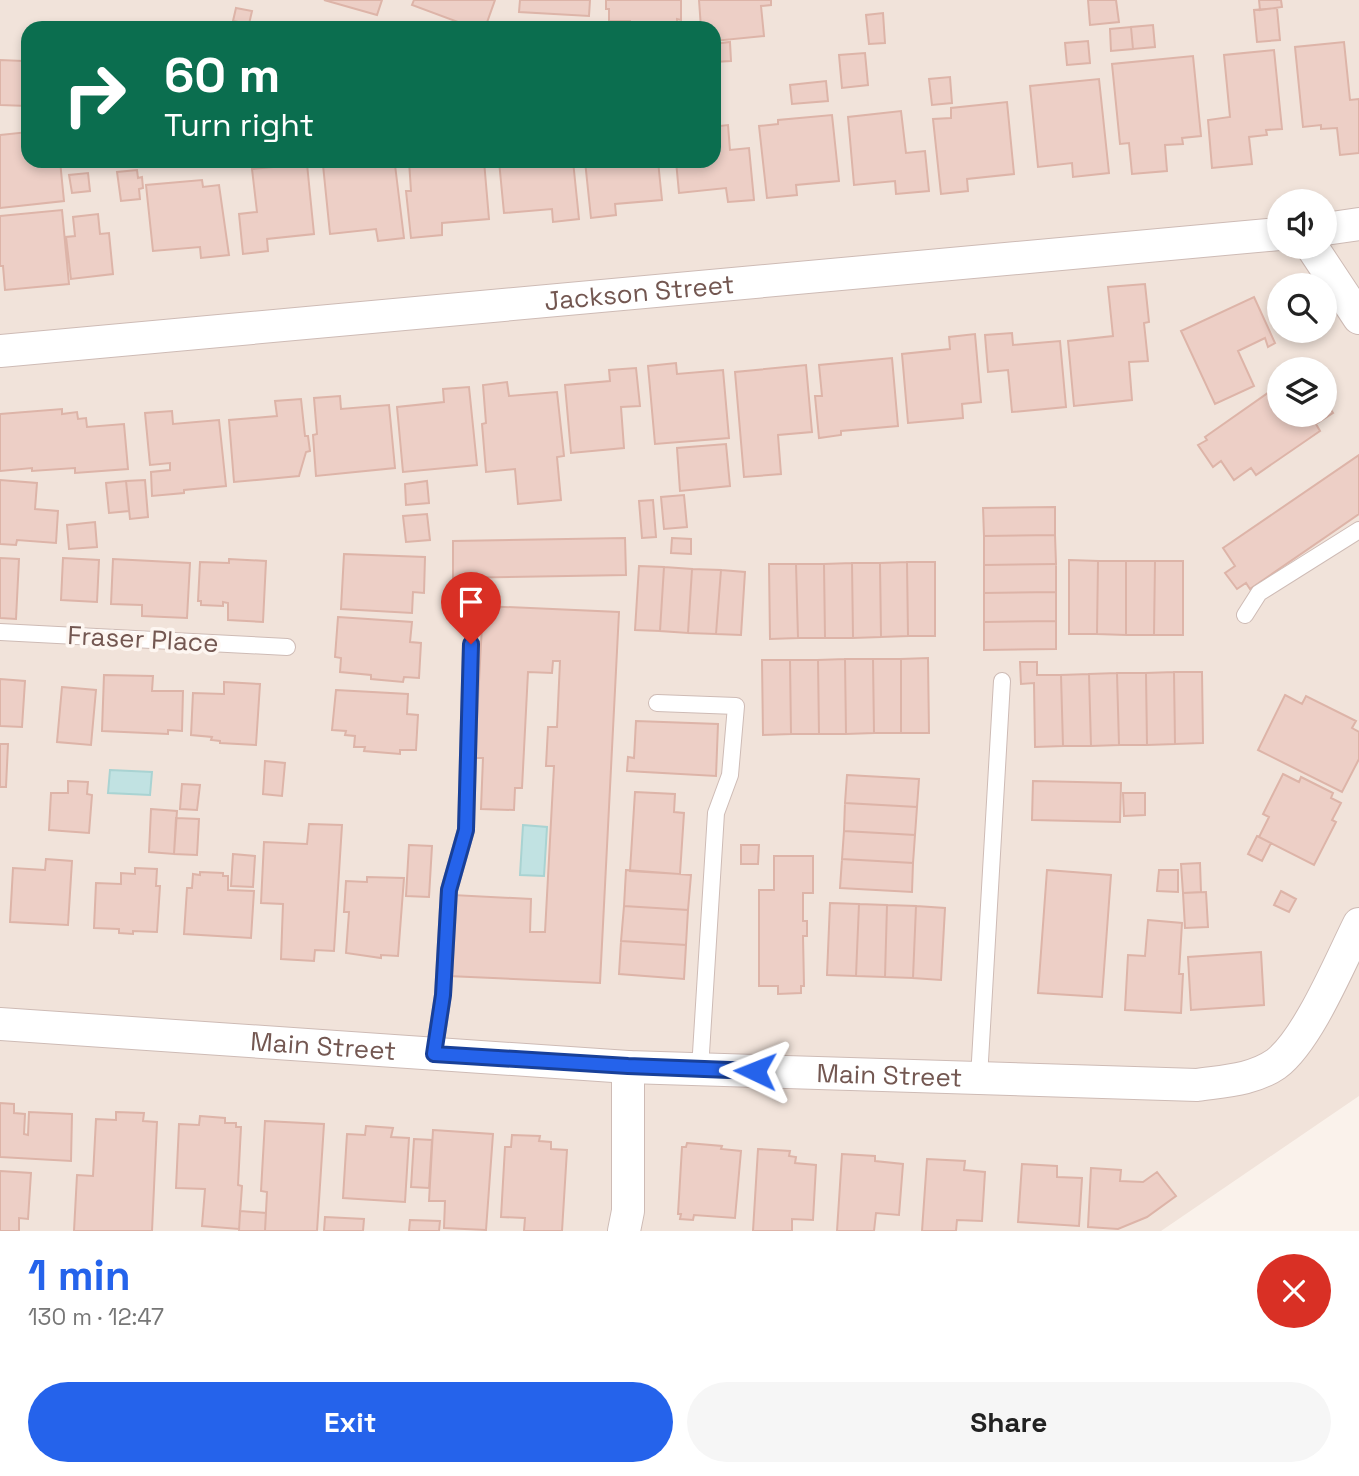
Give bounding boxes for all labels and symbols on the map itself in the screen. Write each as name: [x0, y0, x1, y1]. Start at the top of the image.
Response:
street label: Jackson Street: [543, 267, 736, 318]
pin: [441, 572, 501, 644]
street label: Fraser Place: [67, 618, 219, 660]
street label: Main Street: [249, 1024, 397, 1068]
position arrow: [718, 1034, 792, 1108]
street label: Main Street: [816, 1056, 963, 1095]

